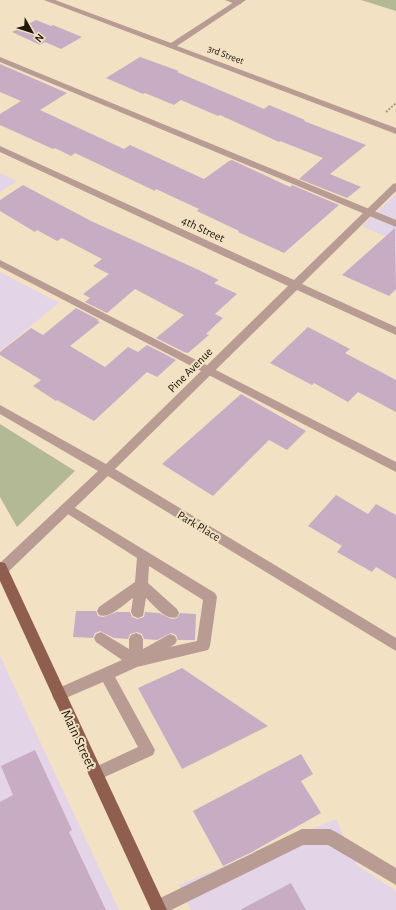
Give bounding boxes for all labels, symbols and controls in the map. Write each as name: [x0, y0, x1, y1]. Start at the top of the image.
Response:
north arrow: [12, 12, 52, 52]
text: N: [33, 32, 46, 44]
street label: 3rd Street: [206, 44, 246, 67]
street label: 4th Street: [180, 214, 227, 244]
street label: Pine Avenue: [165, 345, 215, 395]
street label: Park Place: [176, 509, 222, 543]
street label: Main Street: [58, 708, 98, 772]

